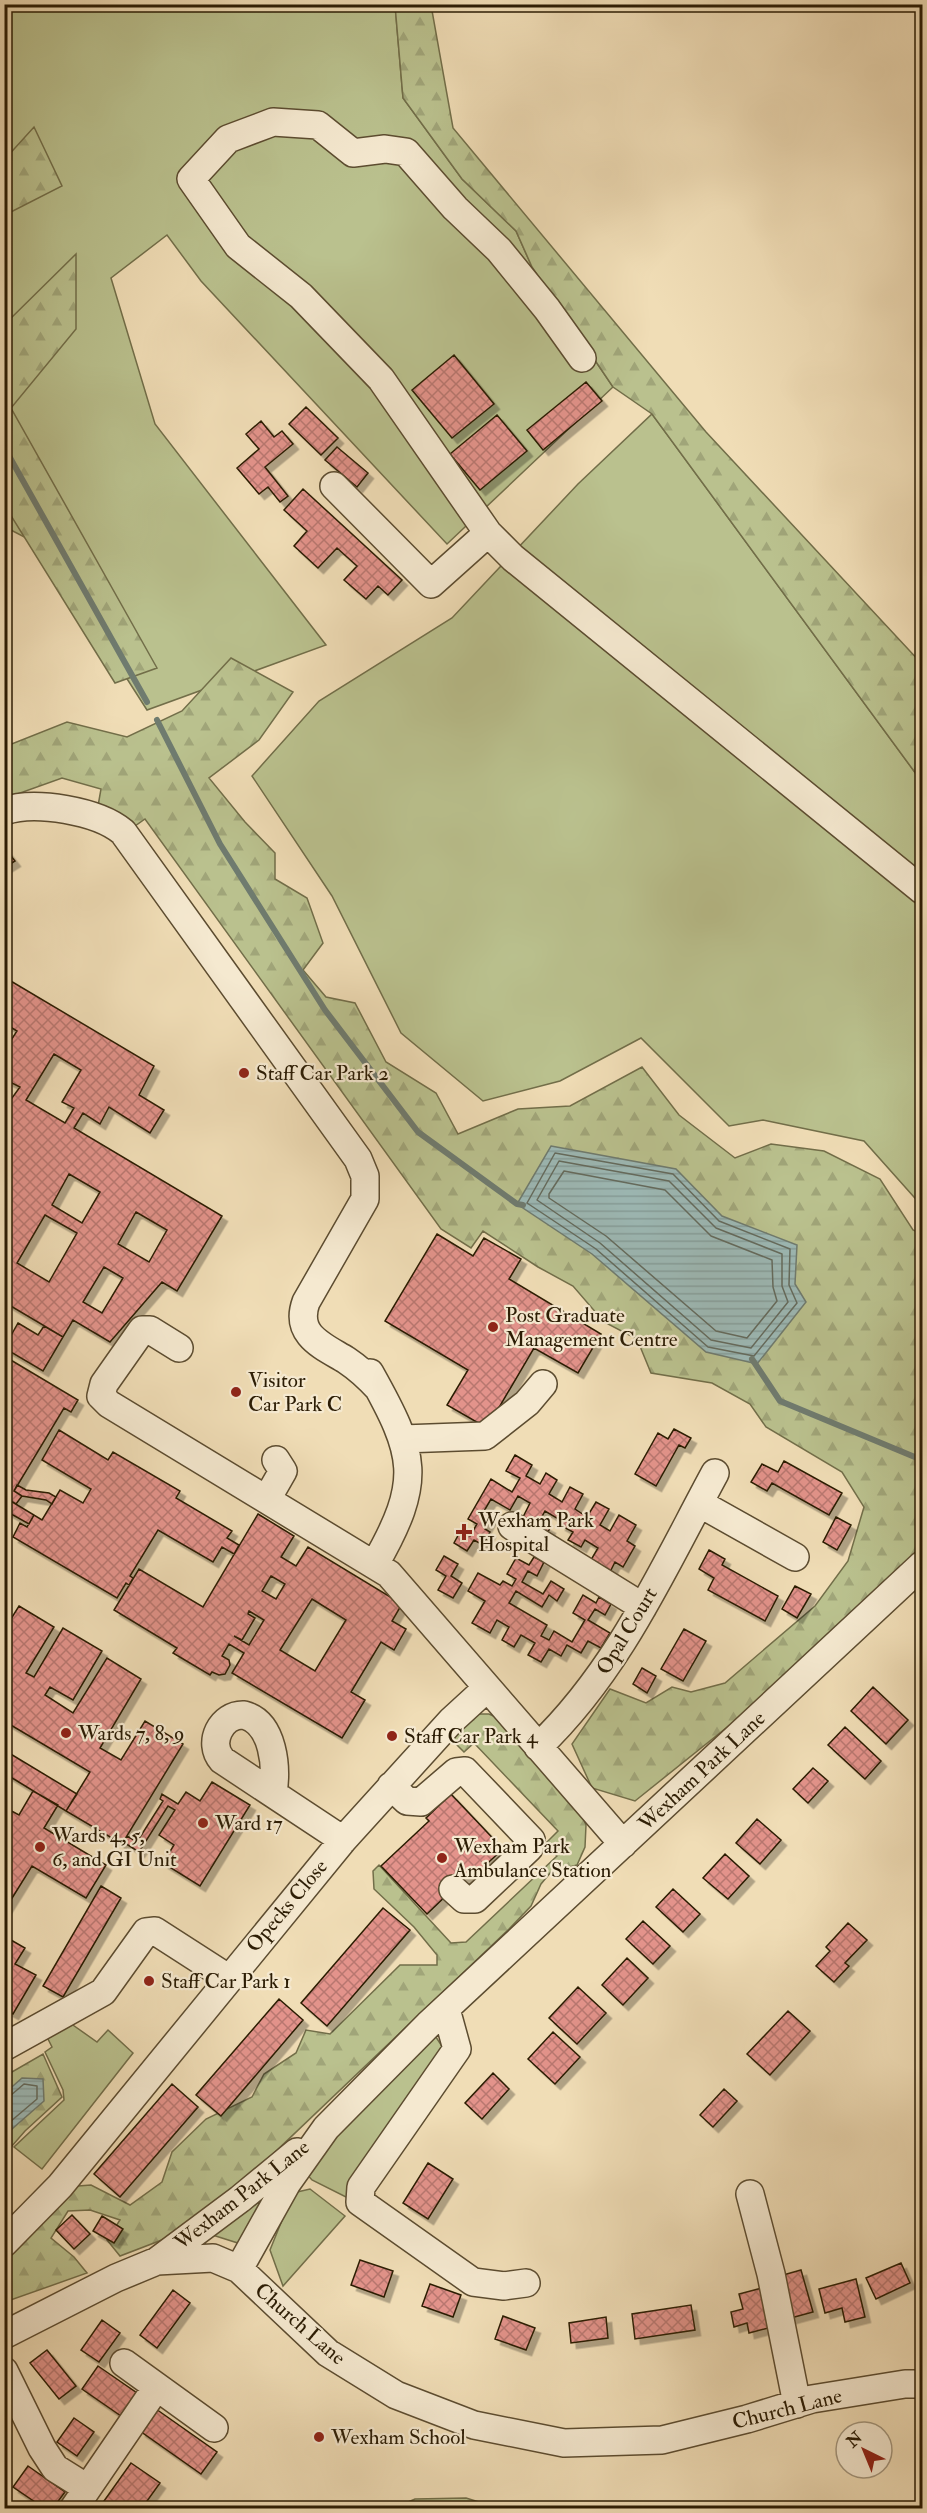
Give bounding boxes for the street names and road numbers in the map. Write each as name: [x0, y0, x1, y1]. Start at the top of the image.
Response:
street label: Opal Court: [590, 1582, 664, 1680]
street label: Wexham Park Lane: [632, 1705, 771, 1837]
street label: Opecks Close: [240, 1854, 334, 1958]
street label: Wexham Park Lane: [168, 2134, 315, 2257]
street label: Church Lane: [249, 2277, 351, 2371]
street label: Church Lane: [729, 2382, 845, 2436]

